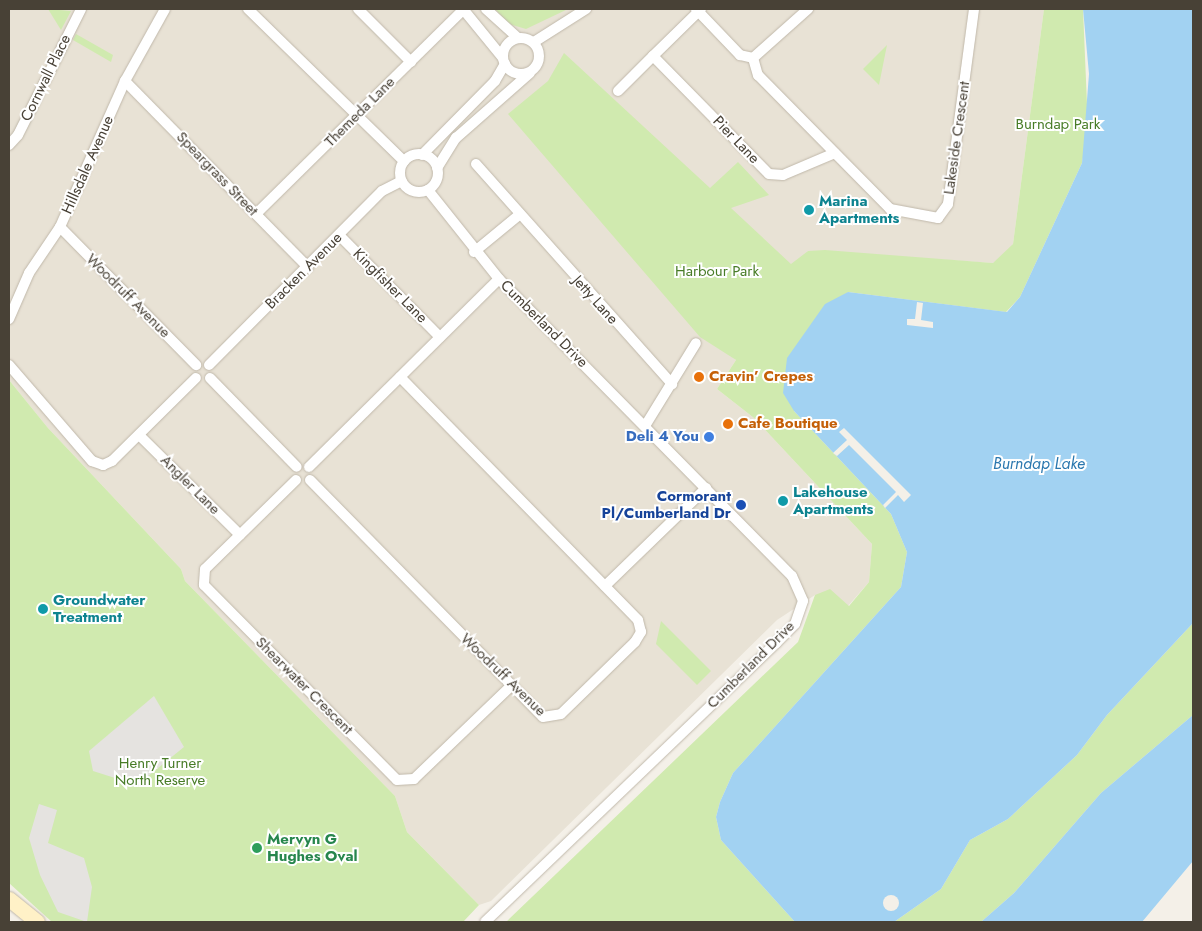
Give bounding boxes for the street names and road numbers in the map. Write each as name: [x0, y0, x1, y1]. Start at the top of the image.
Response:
street label: Cornwall Place: [17, 32, 75, 124]
street label: Themeda Lane: [321, 73, 399, 151]
street label: Lakeside Crescent: [940, 80, 974, 196]
street label: Hillsdale Avenue: [58, 113, 118, 217]
street label: Pier Lane: [709, 113, 763, 167]
street label: Speargrass Street: [172, 128, 262, 220]
street label: Bracken Avenue: [262, 229, 346, 313]
street label: Kingfisher Lane: [349, 245, 431, 327]
street label: Woodruff Avenue: [82, 250, 174, 342]
street label: Jetty Lane: [569, 272, 621, 328]
street label: Cumberland Drive: [497, 277, 591, 371]
street label: Angler Lane: [157, 452, 223, 518]
street label: Cumberland Drive: [704, 618, 798, 712]
street label: Woodruff Avenue: [457, 630, 549, 720]
street label: Shearwater Crescent: [252, 634, 356, 738]

